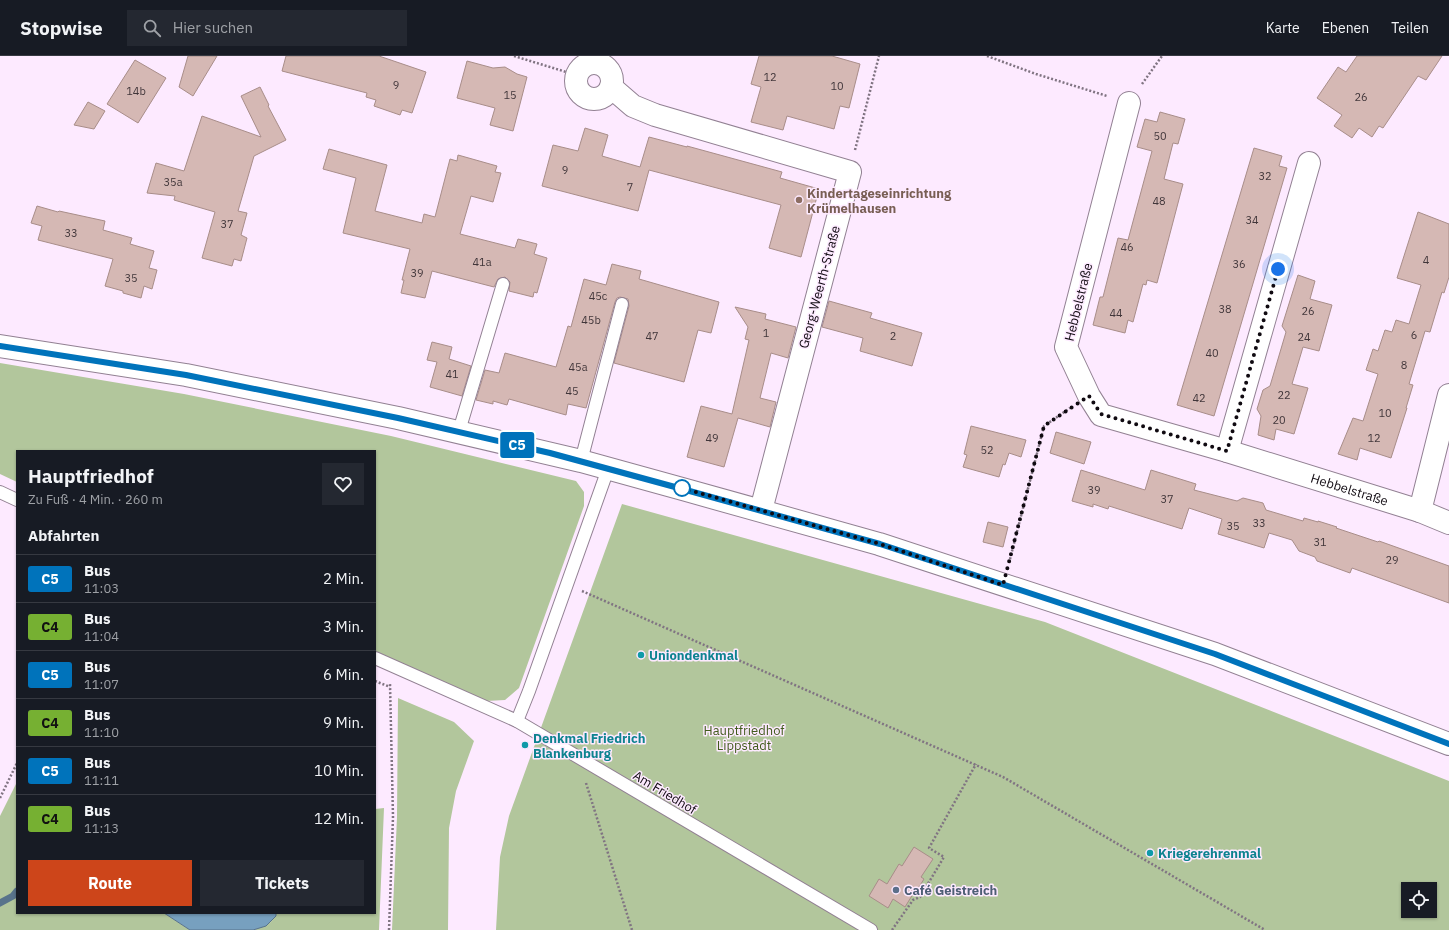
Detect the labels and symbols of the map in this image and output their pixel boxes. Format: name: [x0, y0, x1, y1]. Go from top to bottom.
house number: 12: [763, 70, 777, 84]
house number: 9: [393, 78, 399, 92]
house number: 10: [830, 79, 844, 93]
house number: 14b: [126, 84, 146, 98]
house number: 15: [503, 88, 517, 102]
house number: 26: [1354, 90, 1368, 104]
house number: 50: [1153, 129, 1167, 143]
house number: 9: [562, 163, 568, 177]
house number: 32: [1258, 169, 1272, 183]
house number: 35a: [163, 175, 183, 189]
house number: 7: [627, 180, 633, 194]
place label: Kindertageseinrichtung Krümelhausen: [807, 185, 952, 217]
house number: 48: [1152, 194, 1166, 208]
marker: Kindertageseinrichtung Krümelhausen: [794, 195, 804, 205]
house number: 34: [1245, 213, 1259, 227]
house number: 37: [220, 217, 234, 231]
street label: Georg-Weerth-Straße: [795, 224, 844, 350]
house number: 33: [64, 226, 78, 240]
house number: 46: [1120, 240, 1134, 254]
house number: 4: [1423, 253, 1430, 267]
house number: 41a: [472, 255, 492, 269]
house number: 36: [1232, 257, 1246, 271]
your location: [1268, 259, 1288, 279]
street label: Hebbelstraße: [1061, 261, 1096, 343]
house number: 39: [410, 266, 424, 280]
house number: 35: [124, 271, 138, 285]
house number: 45c: [589, 289, 608, 303]
house number: 38: [1218, 302, 1232, 316]
house number: 26: [1301, 304, 1315, 318]
house number: 44: [1109, 306, 1123, 320]
house number: 45b: [581, 313, 601, 327]
house number: 1: [763, 326, 770, 340]
house number: 6: [1411, 328, 1417, 342]
house number: 47: [645, 329, 659, 343]
house number: 2: [890, 329, 896, 343]
house number: 24: [1297, 330, 1311, 344]
house number: 40: [1205, 346, 1219, 360]
house number: 8: [1401, 358, 1407, 372]
house number: 45a: [568, 360, 588, 374]
house number: 41: [445, 367, 459, 381]
house number: 45: [565, 384, 579, 398]
house number: 22: [1277, 388, 1291, 402]
house number: 42: [1192, 391, 1206, 405]
house number: 10: [1378, 406, 1392, 420]
house number: 20: [1272, 413, 1286, 427]
house number: 49: [705, 431, 719, 445]
house number: 12: [1367, 431, 1381, 445]
line badge: C5: [499, 432, 535, 458]
house number: 52: [980, 443, 994, 457]
street label: Hebbelstraße: [1309, 470, 1390, 510]
unlabelled marker: [673, 479, 691, 497]
house number: 39: [1087, 483, 1101, 497]
house number: 37: [1160, 492, 1174, 506]
house number: 33: [1252, 516, 1266, 530]
house number: 35: [1226, 519, 1240, 533]
house number: 31: [1313, 535, 1327, 549]
house number: 29: [1385, 553, 1399, 567]
place label: Uniondenkmal: [649, 647, 738, 664]
marker: Uniondenkmal: [636, 650, 646, 660]
park label: Hauptfriedhof Lippstadt: [703, 722, 785, 754]
place label: Denkmal Friedrich Blankenburg: [533, 730, 645, 762]
marker: Denkmal Friedrich Blankenburg: [520, 740, 530, 750]
street label: Am Friedhof: [630, 767, 700, 818]
place label: Kriegerehrenmal: [1158, 845, 1261, 862]
marker: Kriegerehrenmal: [1145, 848, 1155, 858]
place label: Café Geistreich: [904, 882, 997, 899]
marker: Café Geistreich: [891, 885, 901, 895]

